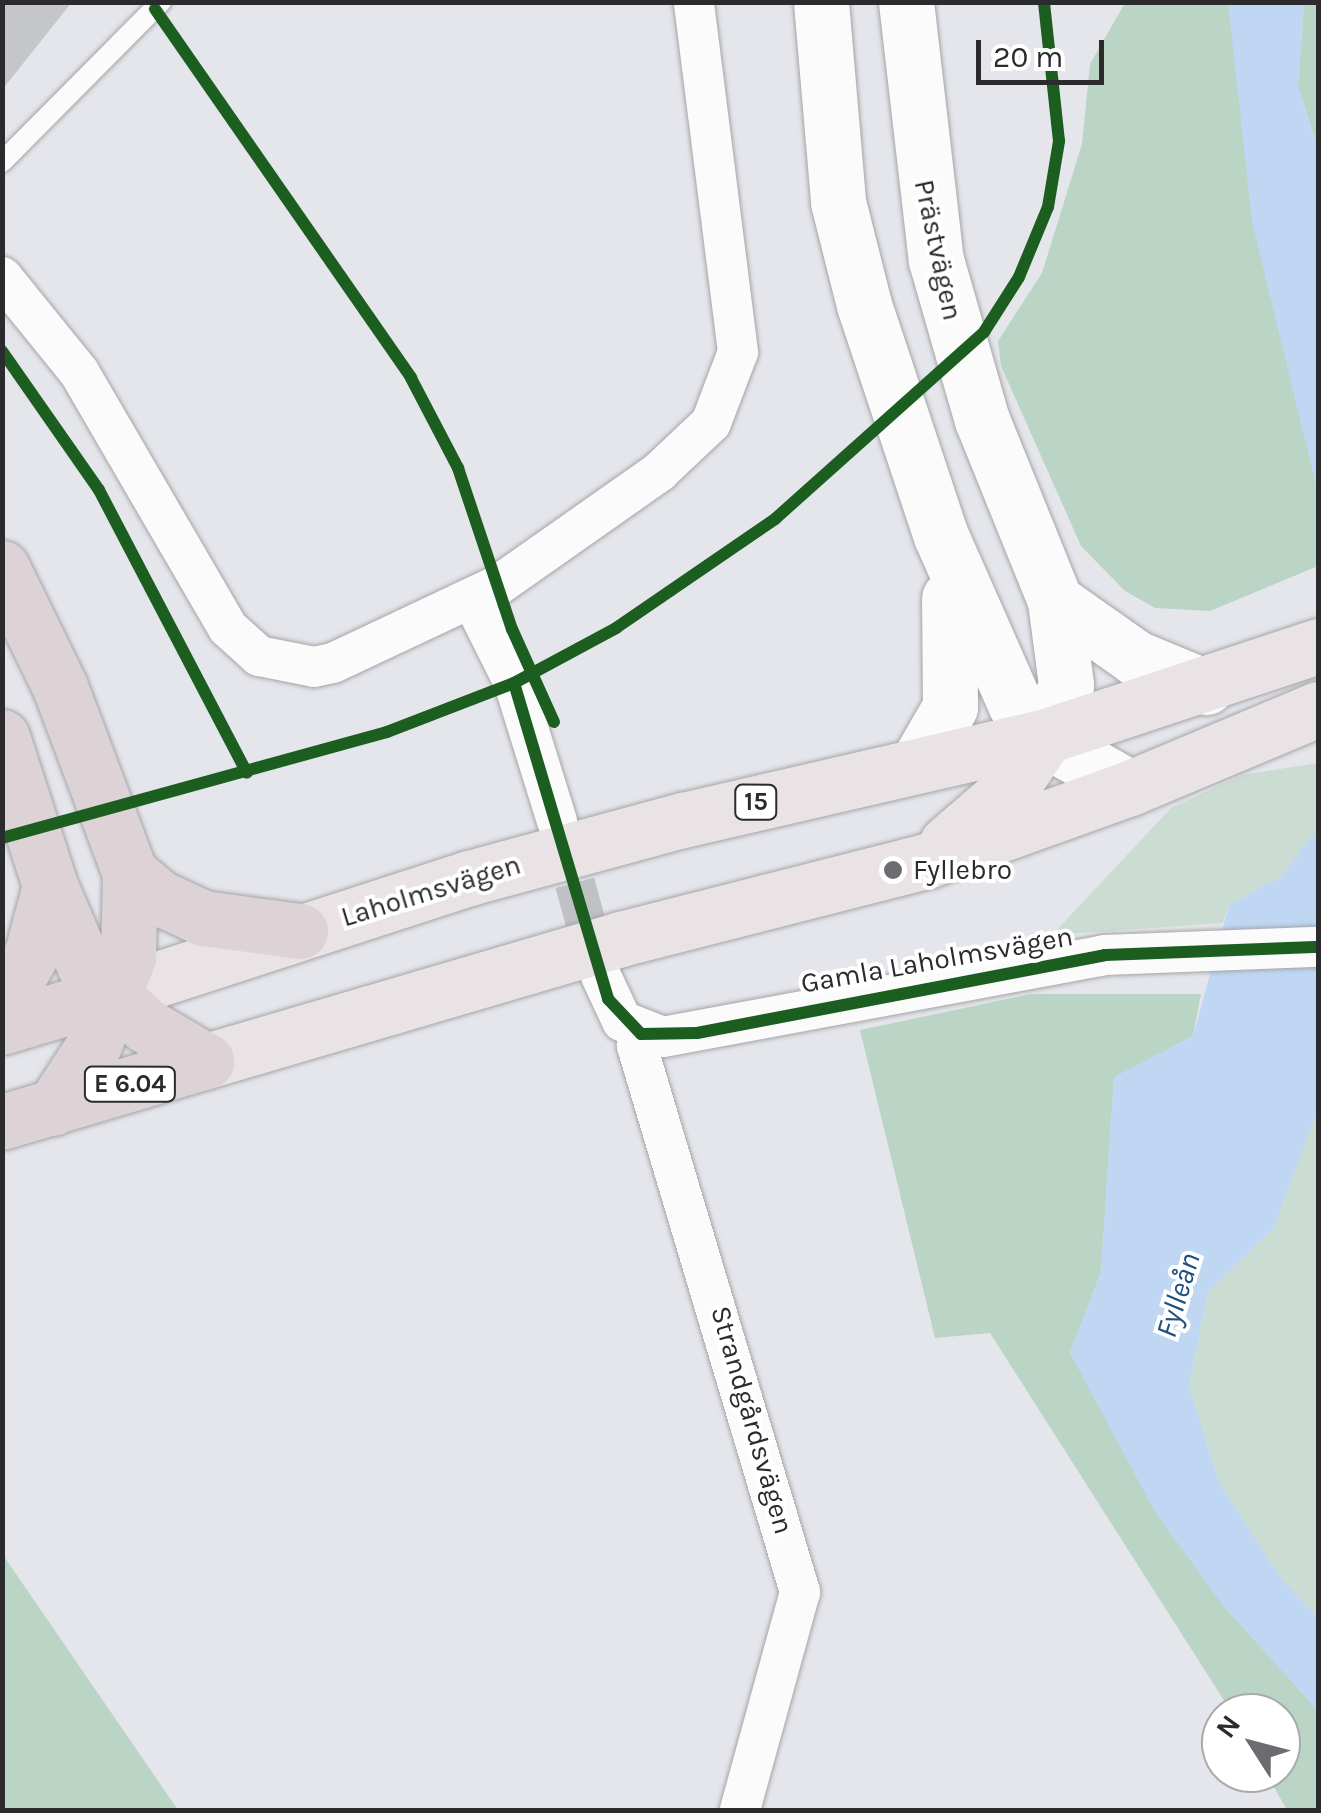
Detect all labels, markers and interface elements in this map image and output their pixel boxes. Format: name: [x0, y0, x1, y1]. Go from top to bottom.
scale bar: [981, 20, 1108, 82]
text: 20 m: [993, 39, 1063, 75]
street label: Prästvägen: [907, 177, 969, 323]
road number: 15: [734, 782, 778, 822]
street label: Laholmsvägen: [337, 848, 525, 934]
place label: Fyllebro: [913, 853, 1012, 887]
marker: Fyllebro: [882, 859, 904, 881]
street label: Gamla Laholmsvägen: [798, 920, 1076, 1000]
road number: E 6.04: [82, 1064, 178, 1104]
water label: Fylleån: [1148, 1248, 1208, 1342]
street label: Strandgårdsvägen: [703, 1302, 801, 1538]
north arrow: [1201, 1693, 1301, 1793]
text: N: [1209, 1708, 1247, 1744]

